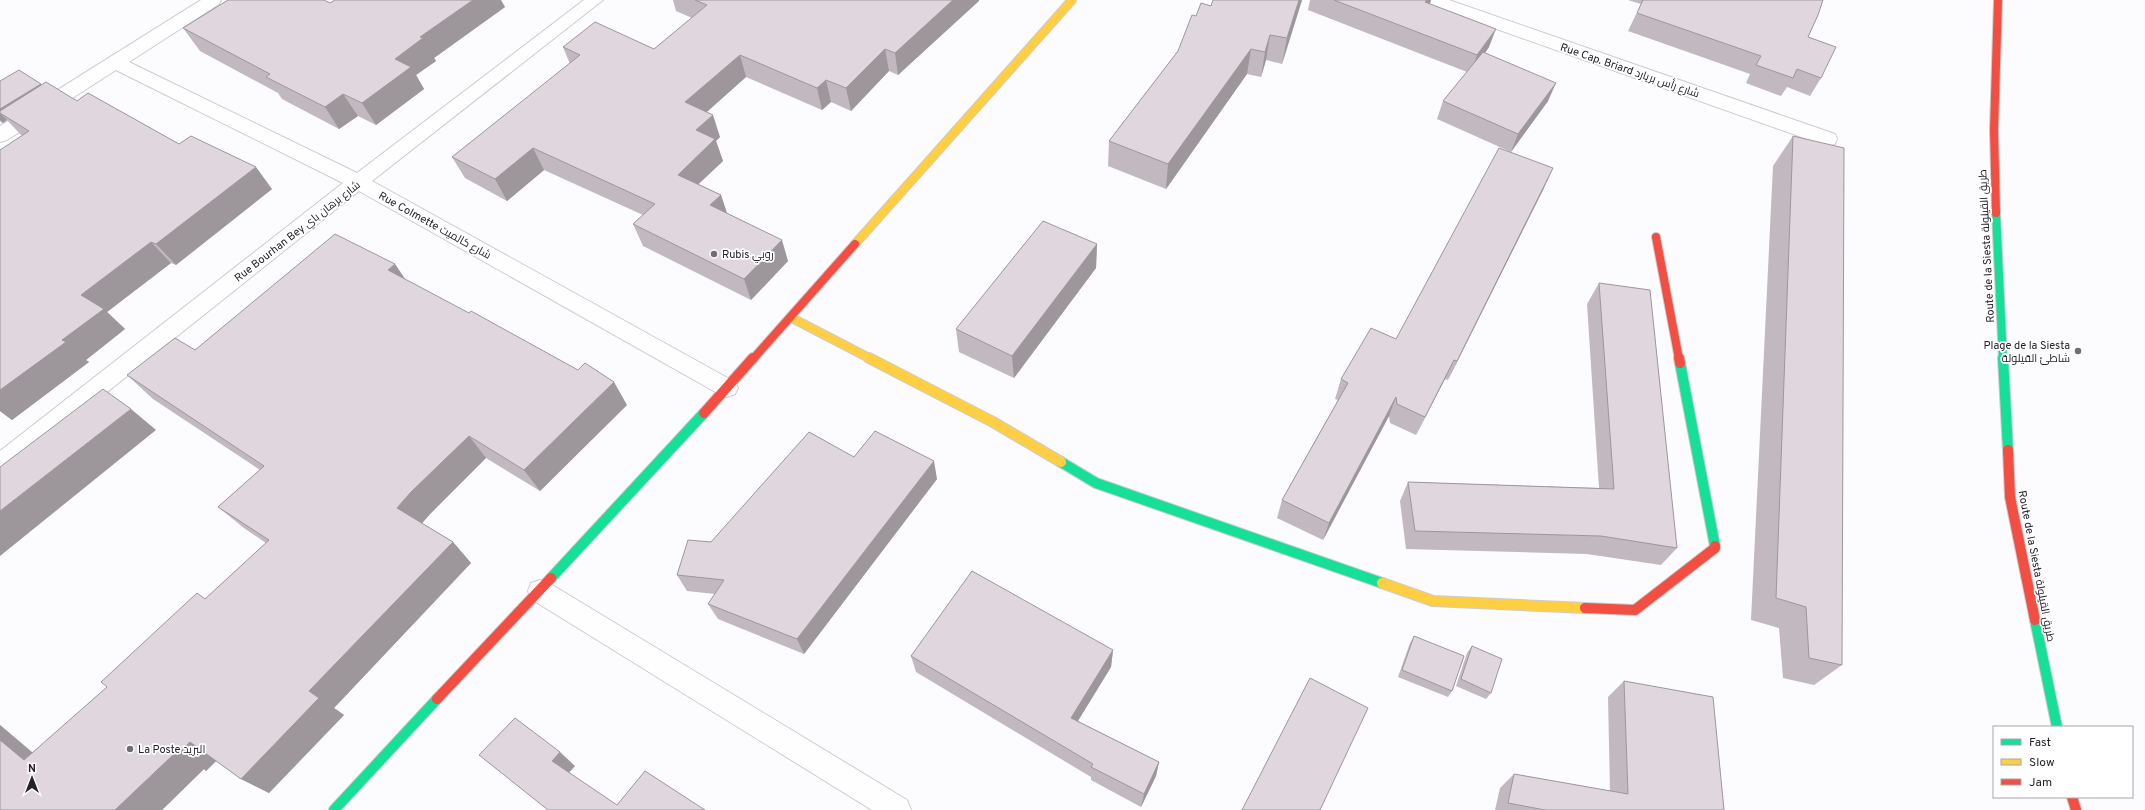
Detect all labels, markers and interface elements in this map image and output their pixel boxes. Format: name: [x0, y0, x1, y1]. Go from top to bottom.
street label: Rue Cap. Briard شارع رأس بريارد: [1558, 40, 1701, 101]
street label: Route de la Siesta طريق القيلولة: [1976, 169, 1998, 323]
street label: Rue Bourhan Bey شارع برهان باي: [232, 178, 364, 286]
street label: Rue Colmette شارع كالميت: [376, 189, 493, 263]
place label: Rubis روبي: [722, 248, 774, 263]
marker: Rubis روبي: [709, 249, 719, 259]
place label: Plage de la Siesta شاطئ القيلولة: [1984, 339, 2070, 366]
marker: Plage de la Siesta شاطئ القيلولة: [2073, 346, 2083, 356]
street label: Route de la Siesta طريق القيلولة: [2014, 489, 2058, 643]
legend: [1993, 726, 2133, 798]
text: Fast: [2029, 735, 2051, 751]
place label: La Poste البريد: [138, 743, 205, 757]
marker: La Poste البريد: [125, 744, 135, 754]
text: Slow: [2029, 755, 2055, 771]
north arrow: [12, 758, 52, 798]
text: N: [28, 762, 36, 776]
text: Jam: [2029, 775, 2052, 791]

